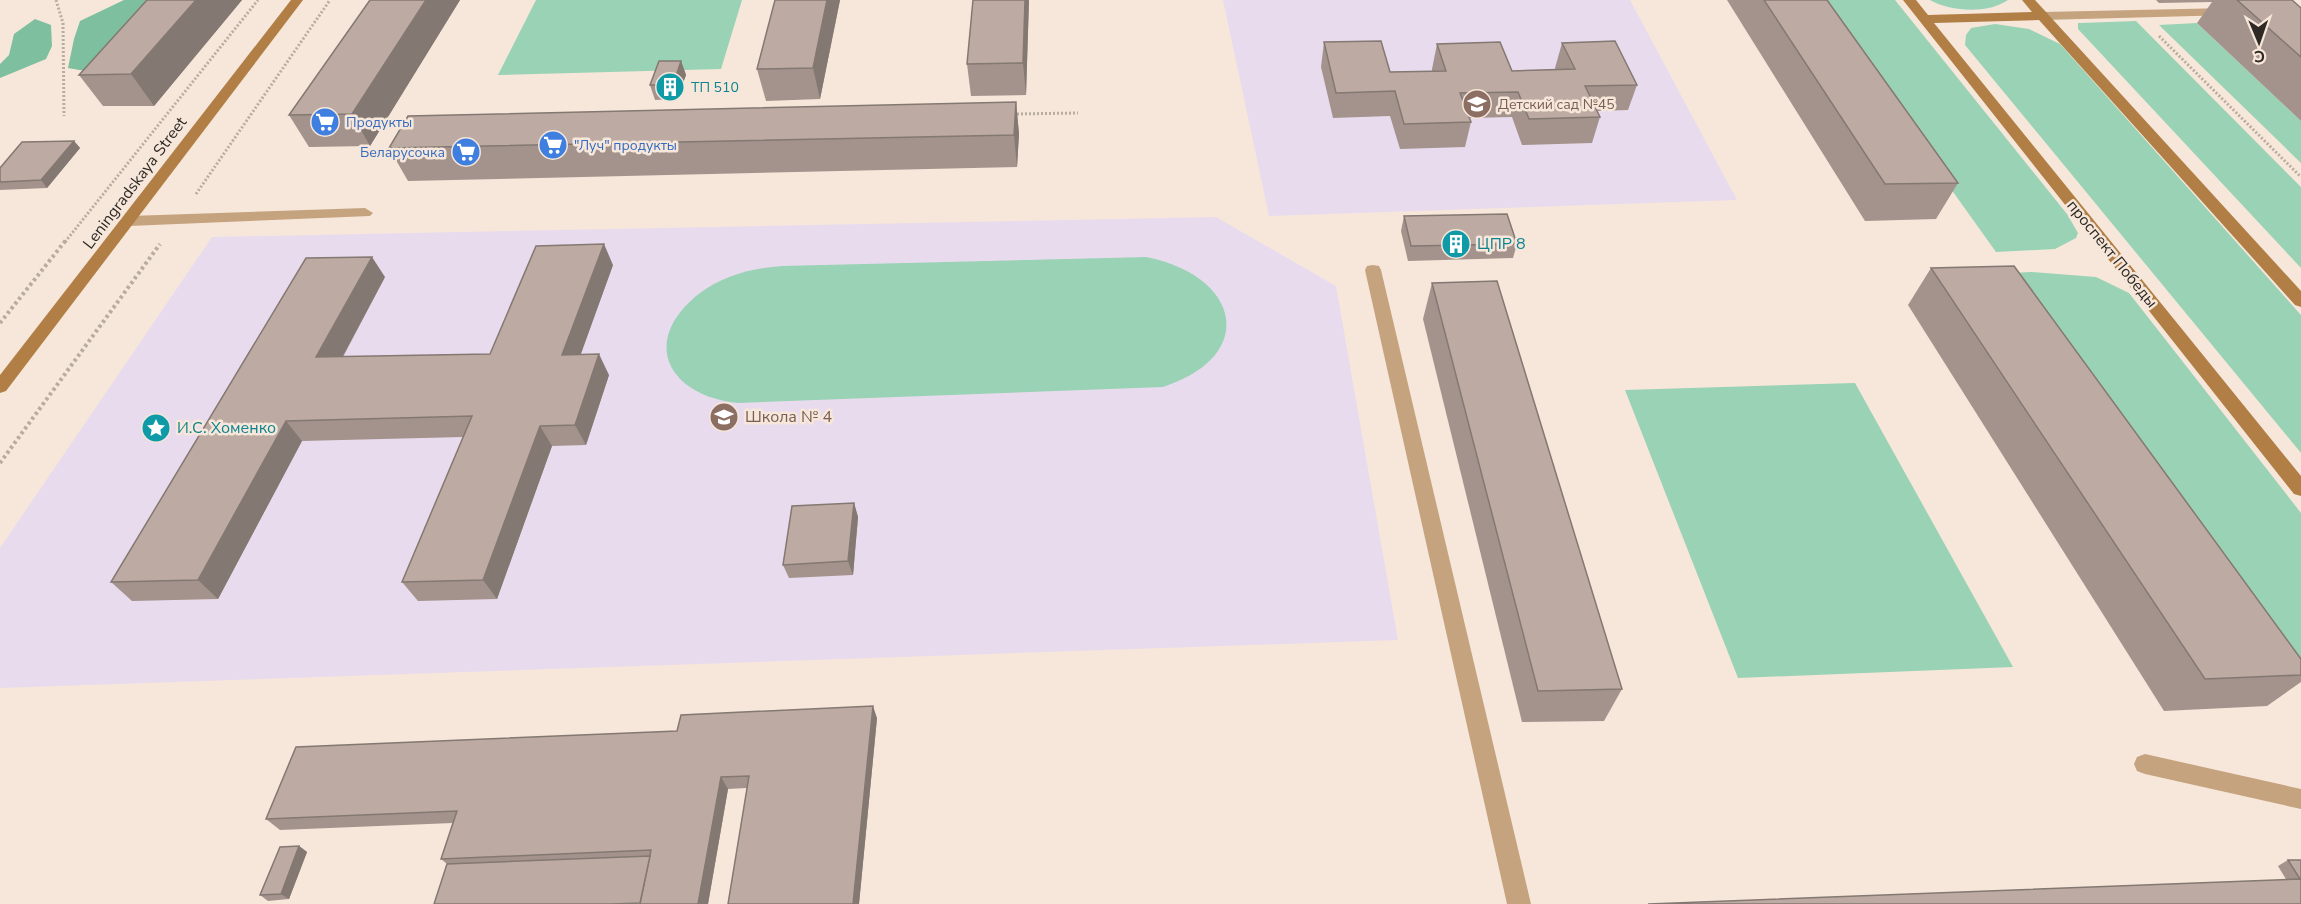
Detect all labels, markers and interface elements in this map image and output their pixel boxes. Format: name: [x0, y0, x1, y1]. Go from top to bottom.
north arrow: [2229, 12, 2289, 72]
text: С: [2254, 45, 2265, 67]
building icon: ТП 510: [654, 71, 686, 103]
place label: ТП 510: [691, 78, 739, 97]
school or university icon: Детский сад №45: [1461, 88, 1493, 120]
place label: Детский сад №45: [1498, 95, 1615, 114]
supermarket icon: Продукты: [309, 106, 341, 138]
street label: Leningradskaya Street: [78, 112, 192, 254]
place label: Продукты: [346, 113, 412, 132]
supermarket icon: "Луч" продукты: [537, 129, 569, 161]
supermarket icon: Беларусочка: [450, 136, 482, 168]
place label: "Луч" продукты: [574, 136, 677, 155]
place label: Беларусочка: [360, 143, 445, 162]
street label: проспект Победы: [2062, 195, 2162, 313]
building icon: ЦПР 8: [1440, 228, 1472, 260]
place label: ЦПР 8: [1477, 233, 1526, 255]
school or university icon: Школа № 4: [708, 401, 740, 433]
place label: Школа № 4: [745, 406, 832, 428]
place icon: И.С. Хоменко: [140, 412, 172, 444]
place label: И.С. Хоменко: [177, 417, 276, 439]

